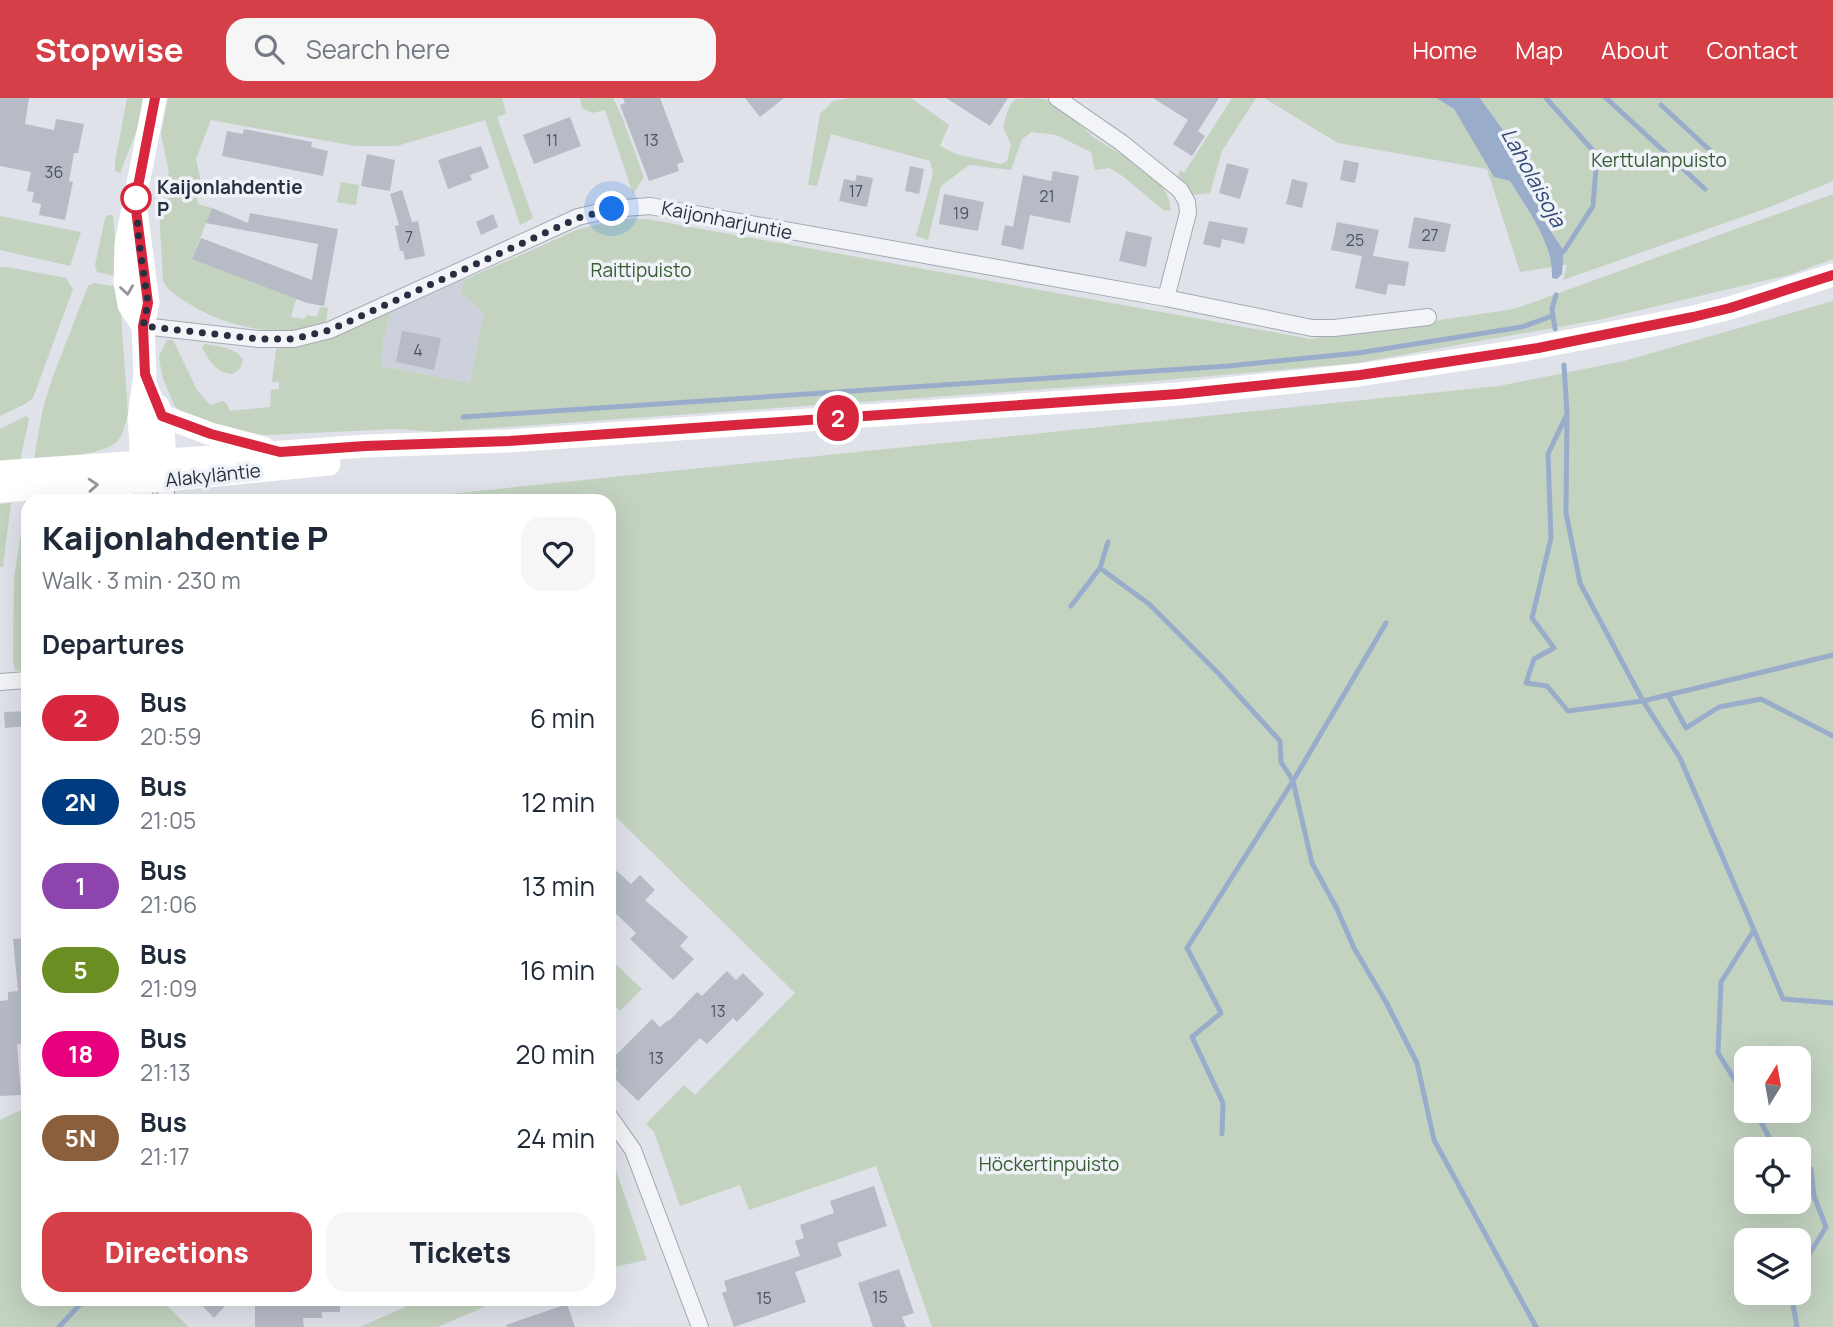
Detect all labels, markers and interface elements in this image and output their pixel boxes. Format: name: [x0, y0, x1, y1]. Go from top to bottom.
search box: [226, 18, 716, 81]
text: Stopwise: [35, 27, 184, 72]
icon: search: [250, 30, 288, 68]
text: Search here: [306, 31, 450, 67]
text: Home: [1412, 33, 1477, 66]
text: Map: [1515, 33, 1563, 66]
text: About: [1601, 33, 1669, 66]
text: Contact: [1707, 33, 1798, 66]
water label: Laholaisoja: [1495, 122, 1573, 233]
house number: 11: [546, 129, 558, 151]
house number: 13: [643, 129, 659, 151]
park label: Kerttulanpuisto: [1591, 147, 1727, 173]
house number: 36: [45, 161, 63, 183]
place label: Kaijonlahdentie P: [157, 174, 303, 222]
house number: 17: [849, 180, 863, 202]
marker: Kaijonlahdentie P: [121, 183, 151, 213]
house number: 21: [1039, 185, 1055, 207]
your location: [594, 191, 629, 226]
street label: Kaijonharjuntie: [659, 195, 795, 245]
house number: 19: [953, 202, 969, 224]
house number: 27: [1421, 224, 1439, 246]
house number: 7: [405, 226, 413, 248]
house number: 25: [1346, 229, 1364, 251]
park label: Raittipuisto: [591, 257, 691, 283]
one-way arrow: [119, 284, 134, 296]
house number: 4: [413, 339, 423, 361]
line badge: 2: [815, 395, 861, 441]
text: 2: [831, 401, 845, 434]
street label: Alakyläntie: [164, 457, 262, 493]
one-way arrow: [87, 478, 98, 493]
text: Kaijonlahdentie P: [42, 515, 328, 560]
button: heart: [521, 517, 595, 591]
text: Walk · 3 min · 230 m: [42, 564, 241, 596]
text: Departures: [42, 626, 184, 662]
text: Bus: [140, 684, 187, 720]
text: 6 min: [530, 700, 595, 736]
text: 2: [73, 701, 88, 734]
text: 20:59: [140, 720, 202, 752]
text: Bus: [140, 768, 187, 804]
text: 12 min: [521, 784, 595, 820]
text: 2N: [65, 785, 96, 818]
text: 21:05: [140, 804, 196, 836]
text: Bus: [140, 852, 187, 888]
text: 13 min: [522, 868, 595, 904]
text: 1: [75, 869, 86, 902]
text: 21:06: [140, 888, 197, 920]
text: Bus: [140, 936, 187, 972]
text: 16 min: [520, 952, 595, 988]
text: 5: [73, 953, 88, 986]
text: 21:09: [140, 972, 197, 1004]
house number: 13: [710, 1000, 726, 1022]
text: Bus: [140, 1020, 187, 1056]
text: 20 min: [516, 1036, 595, 1072]
text: 18: [68, 1037, 93, 1070]
north arrow: [1734, 1046, 1811, 1124]
map controls: [1734, 1046, 1811, 1305]
house number: 13: [648, 1047, 664, 1069]
text: 21:13: [140, 1056, 191, 1088]
text: Bus: [140, 1104, 187, 1140]
text: 24 min: [517, 1120, 595, 1156]
text: 5N: [65, 1121, 96, 1154]
button: locate: [1734, 1137, 1811, 1214]
text: 21:17: [140, 1140, 189, 1172]
park label: Höckertinpuisto: [979, 1151, 1119, 1177]
button: Directions: [42, 1212, 312, 1292]
button: Tickets: [326, 1212, 595, 1292]
button: layers: [1734, 1228, 1811, 1305]
house number: 15: [872, 1286, 888, 1308]
house number: 15: [756, 1287, 772, 1309]

